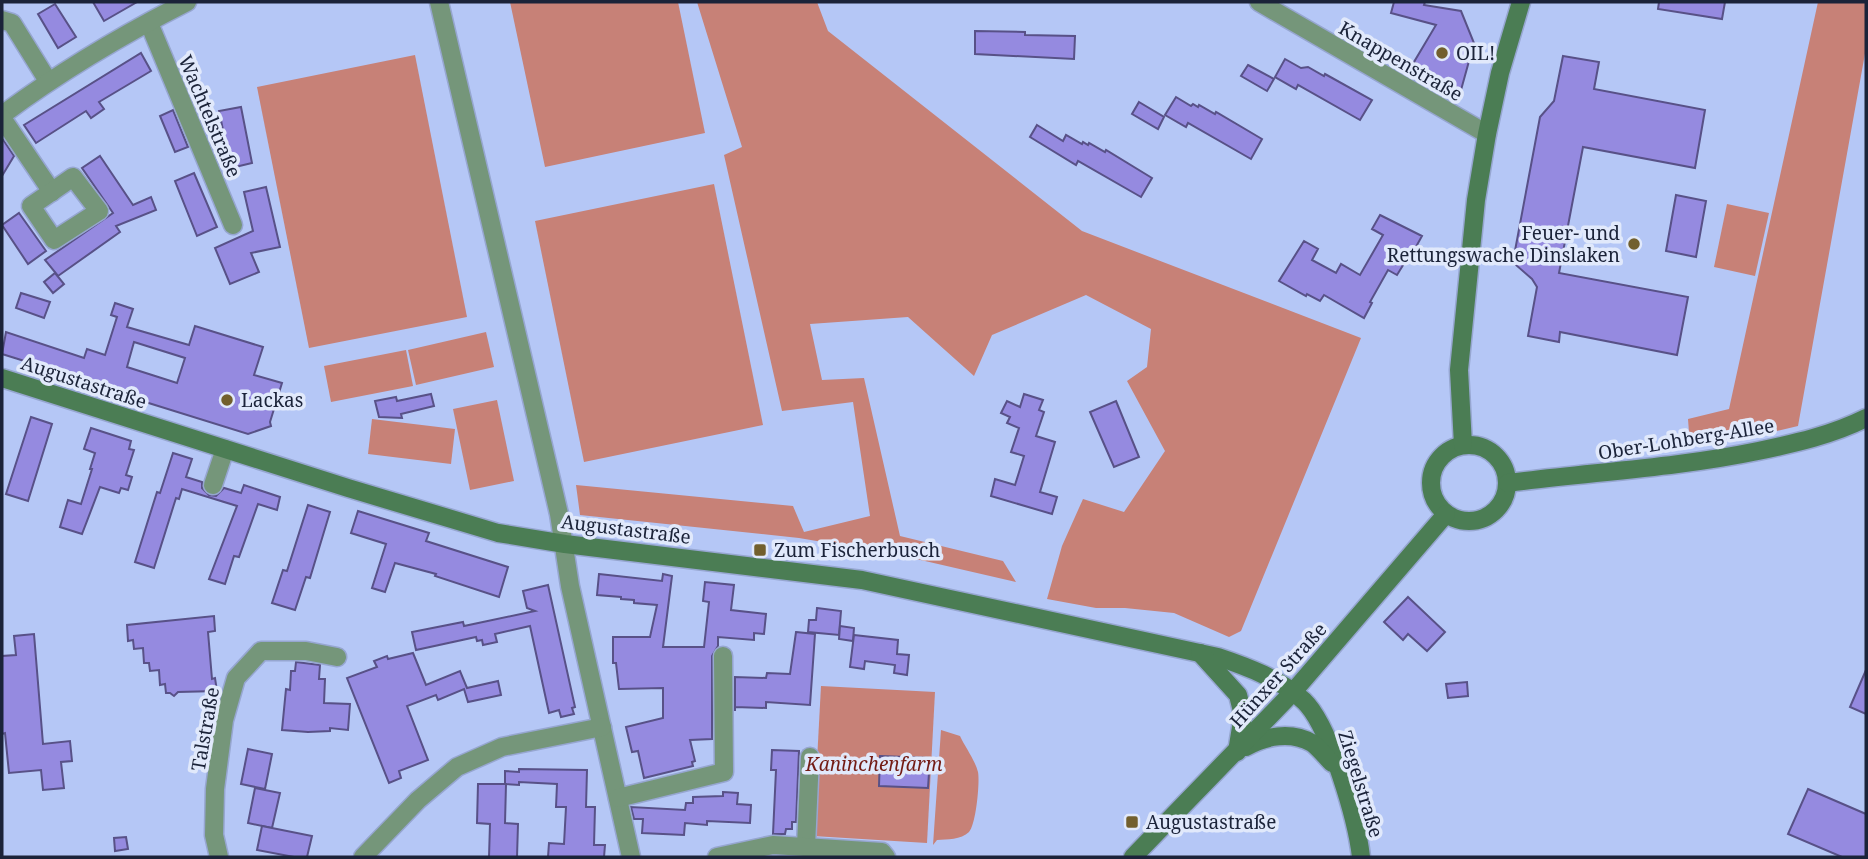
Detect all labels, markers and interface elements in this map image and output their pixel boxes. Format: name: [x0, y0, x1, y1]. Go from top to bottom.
street label: Knappenstraße: [1334, 15, 1468, 107]
place label: OIL!: [1456, 40, 1495, 66]
marker: OIL!: [1434, 45, 1450, 61]
street label: Wachtelstraße: [173, 51, 247, 181]
place label: Feuer- und Rettungswache Dinslaken: [1387, 220, 1620, 268]
marker: Feuer- und Rettungswache Dinslaken: [1626, 236, 1642, 252]
street label: Augustastraße: [18, 350, 150, 414]
place label: Lackas: [241, 387, 303, 413]
marker: Lackas: [219, 392, 235, 408]
street label: Ober-Lohberg-Allee: [1596, 412, 1776, 466]
street label: Augustastraße: [560, 508, 692, 550]
place label: Zum Fischerbusch: [774, 537, 940, 563]
marker: Zum Fischerbusch: [752, 542, 768, 558]
street label: Hünxer Straße: [1224, 617, 1332, 733]
street label: Talstraße: [185, 685, 225, 773]
street label: Ziegelstraße: [1332, 727, 1390, 841]
park label: Kaninchenfarm: [804, 751, 943, 777]
place label: Augustastraße: [1146, 809, 1276, 835]
marker: Augustastraße: [1124, 814, 1140, 830]

